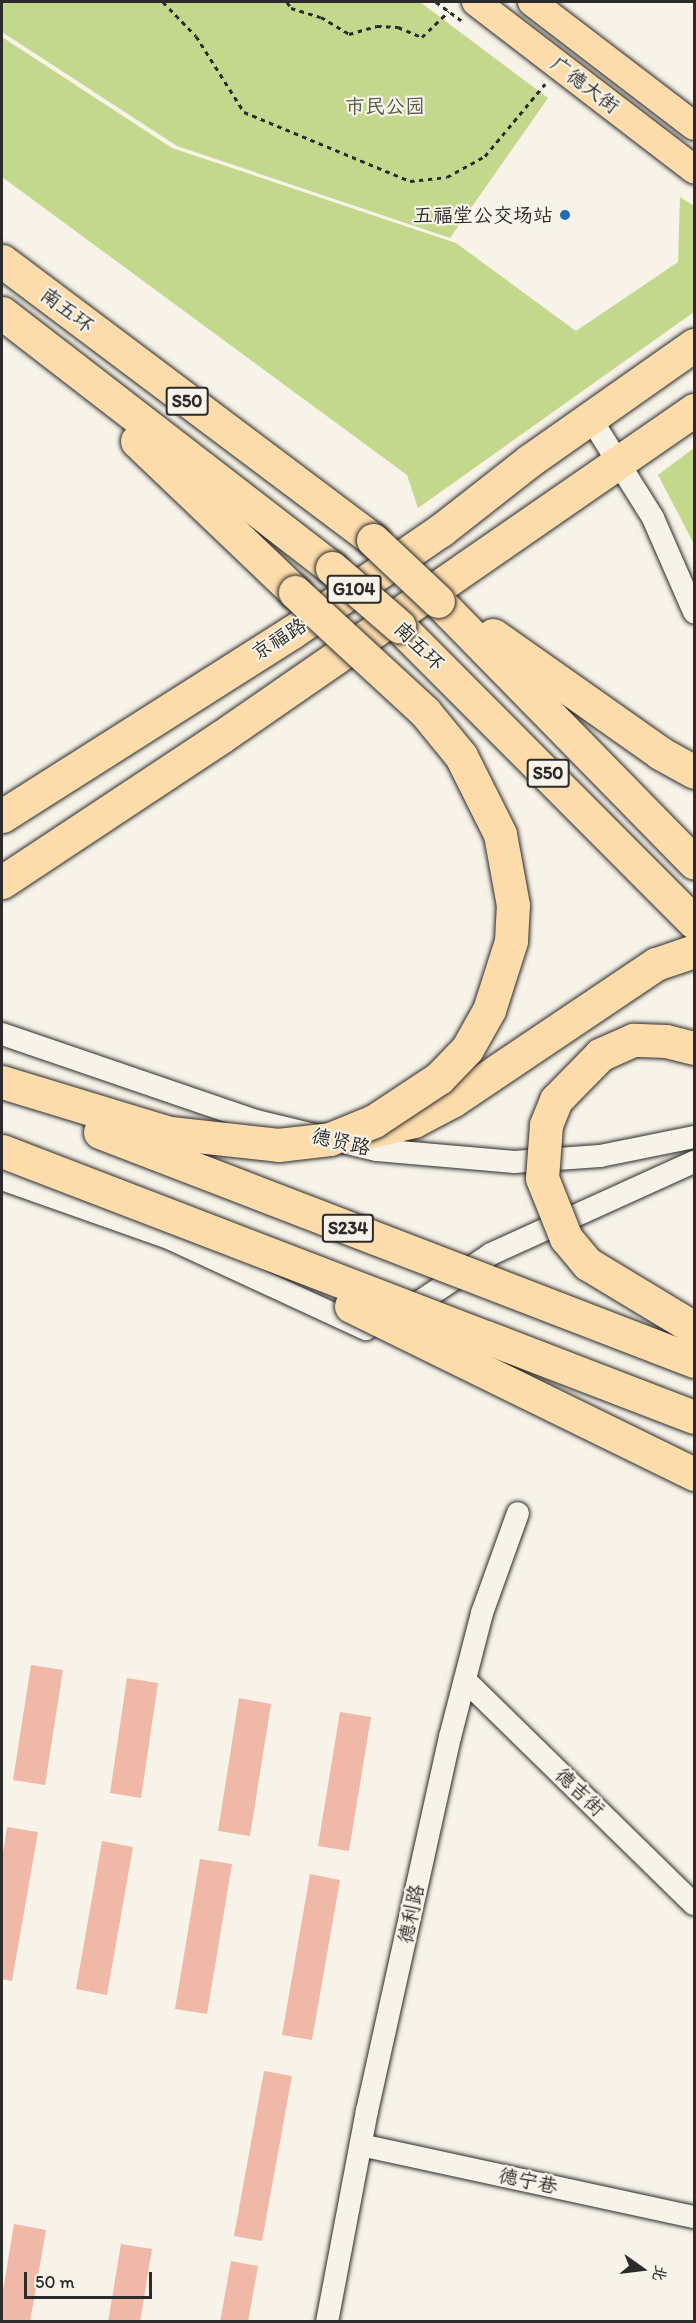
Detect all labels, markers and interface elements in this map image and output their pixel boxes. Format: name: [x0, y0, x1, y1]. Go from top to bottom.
street label: 广德大街: [546, 51, 624, 119]
park label: 市民公园: [345, 94, 425, 118]
place label: 五福堂公交场站: [413, 203, 553, 227]
marker: 五福堂公交场站: [558, 208, 572, 222]
street label: 南五环: [36, 282, 98, 338]
road number: S50: [164, 386, 210, 416]
road number: G104: [326, 574, 382, 604]
street label: 京福路: [247, 613, 311, 665]
street label: 南五环: [389, 617, 449, 675]
road number: S50: [526, 758, 570, 788]
street label: 德贤路: [309, 1124, 373, 1160]
road number: S234: [321, 1213, 375, 1243]
street label: 德吉街: [550, 1763, 610, 1821]
street label: 德利路: [393, 1882, 429, 1946]
street label: 德宁巷: [496, 2163, 560, 2199]
north arrow: [612, 2239, 672, 2299]
scale bar: [27, 2260, 154, 2298]
text: 北: [649, 2263, 671, 2284]
text: 50 m: [35, 2271, 75, 2293]

